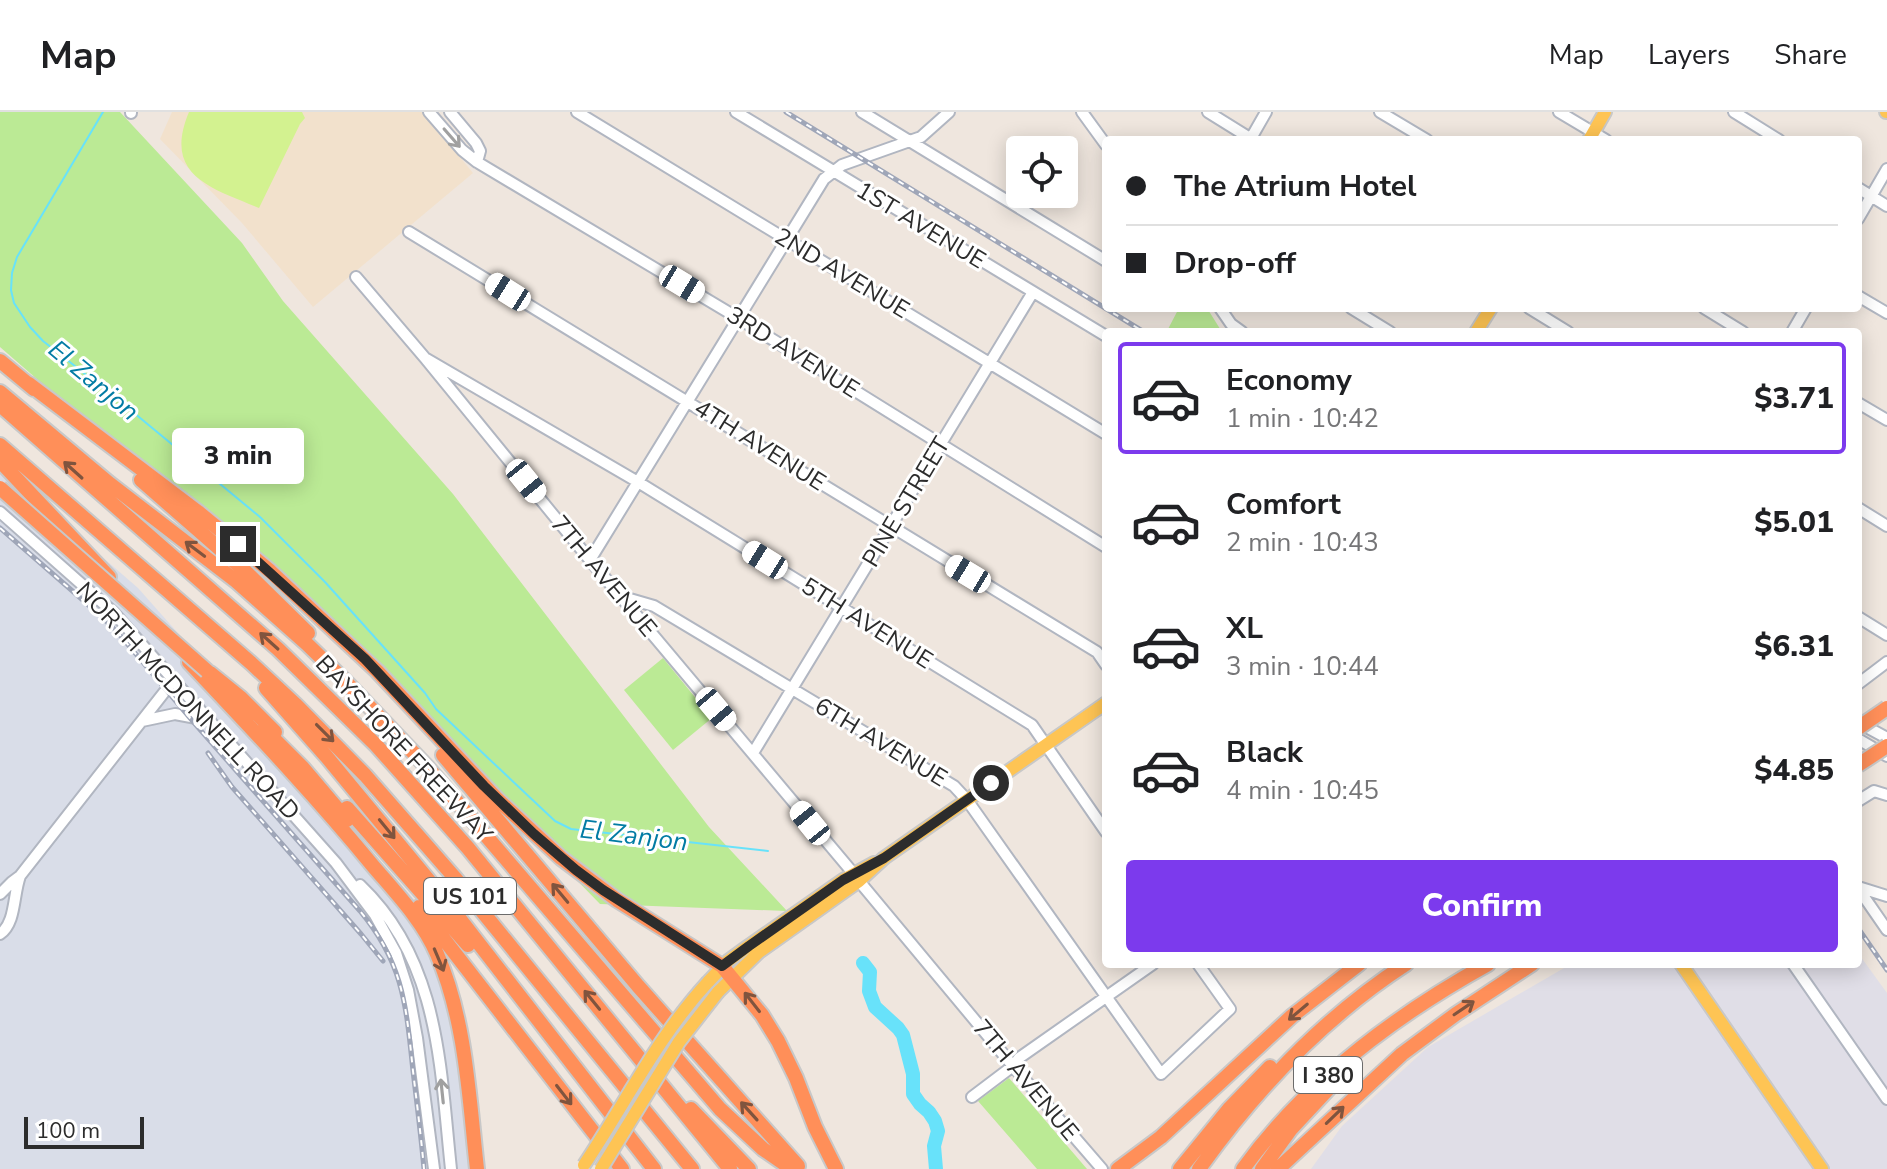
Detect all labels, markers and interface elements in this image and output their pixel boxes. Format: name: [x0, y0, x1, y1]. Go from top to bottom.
text: Map: [40, 30, 117, 81]
text: Map: [1549, 36, 1604, 74]
text: Layers: [1648, 36, 1730, 74]
text: Share: [1774, 36, 1847, 74]
one-way arrow: [443, 128, 461, 148]
map controls: [1006, 136, 1078, 208]
button: locate: [1006, 136, 1078, 208]
text: The Atrium Hotel: [1174, 166, 1417, 207]
street label: 1ST AVENUE: [850, 174, 992, 276]
street label: 2ND AVENUE: [769, 220, 915, 326]
text: Drop-off: [1174, 243, 1296, 284]
car: [655, 261, 709, 307]
car: [481, 269, 535, 315]
street label: 3RD AVENUE: [721, 299, 865, 405]
water label: El Zanjon: [41, 332, 146, 429]
text: Economy: [1226, 360, 1352, 401]
icon: car: [1130, 362, 1202, 434]
text: $3.71: [1754, 378, 1834, 419]
street label: 4TH AVENUE: [688, 392, 832, 498]
text: 1 min · 10:42: [1226, 401, 1379, 436]
callout: 3 min: [172, 428, 304, 484]
street label: PINE STREET: [855, 431, 958, 573]
text: 3 min: [204, 438, 272, 473]
car: [502, 455, 550, 507]
one-way arrow: [63, 461, 83, 479]
text: Comfort: [1226, 484, 1341, 525]
icon: car: [1130, 486, 1202, 558]
text: $5.01: [1754, 502, 1834, 543]
street label: 7TH AVENUE: [544, 509, 664, 643]
text: 2 min · 10:43: [1226, 525, 1379, 560]
route end: [220, 526, 256, 562]
car: [738, 537, 792, 583]
one-way arrow: [185, 540, 206, 557]
car: [941, 551, 995, 597]
street label: 5TH AVENUE: [795, 570, 939, 676]
street label: NORTH MCDONNELL ROAD: [69, 575, 307, 827]
text: XL: [1226, 608, 1263, 649]
icon: car: [1130, 610, 1202, 682]
text: $6.31: [1754, 626, 1834, 667]
one-way arrow: [259, 632, 279, 650]
street label: BAYSHORE FREEWAY: [309, 648, 500, 850]
text: 3 min · 10:44: [1226, 649, 1379, 684]
car: [691, 683, 741, 735]
street label: 6TH AVENUE: [809, 690, 953, 794]
one-way arrow: [315, 723, 334, 742]
text: Black: [1226, 732, 1303, 773]
icon: car: [1130, 734, 1202, 806]
text: $4.85: [1754, 750, 1834, 791]
route start: [973, 765, 1009, 801]
text: 4 min · 10:45: [1226, 773, 1379, 808]
car: [786, 797, 834, 849]
water label: El Zanjon: [578, 812, 690, 859]
one-way arrow: [378, 818, 395, 839]
button: Confirm: [1126, 860, 1838, 952]
road number: US 101: [424, 878, 516, 914]
one-way arrow: [551, 883, 569, 904]
one-way arrow: [433, 947, 447, 972]
one-way arrow: [583, 990, 601, 1011]
one-way arrow: [743, 992, 760, 1013]
one-way arrow: [1453, 1000, 1475, 1016]
one-way arrow: [1288, 1003, 1308, 1021]
street label: 7TH AVENUE: [966, 1013, 1086, 1147]
road number: I 380: [1294, 1057, 1362, 1093]
one-way arrow: [435, 1079, 450, 1105]
one-way arrow: [556, 1084, 573, 1105]
one-way arrow: [740, 1102, 758, 1122]
one-way arrow: [1325, 1106, 1345, 1125]
scale bar: [24, 1113, 144, 1149]
text: 100 m: [36, 1116, 100, 1146]

